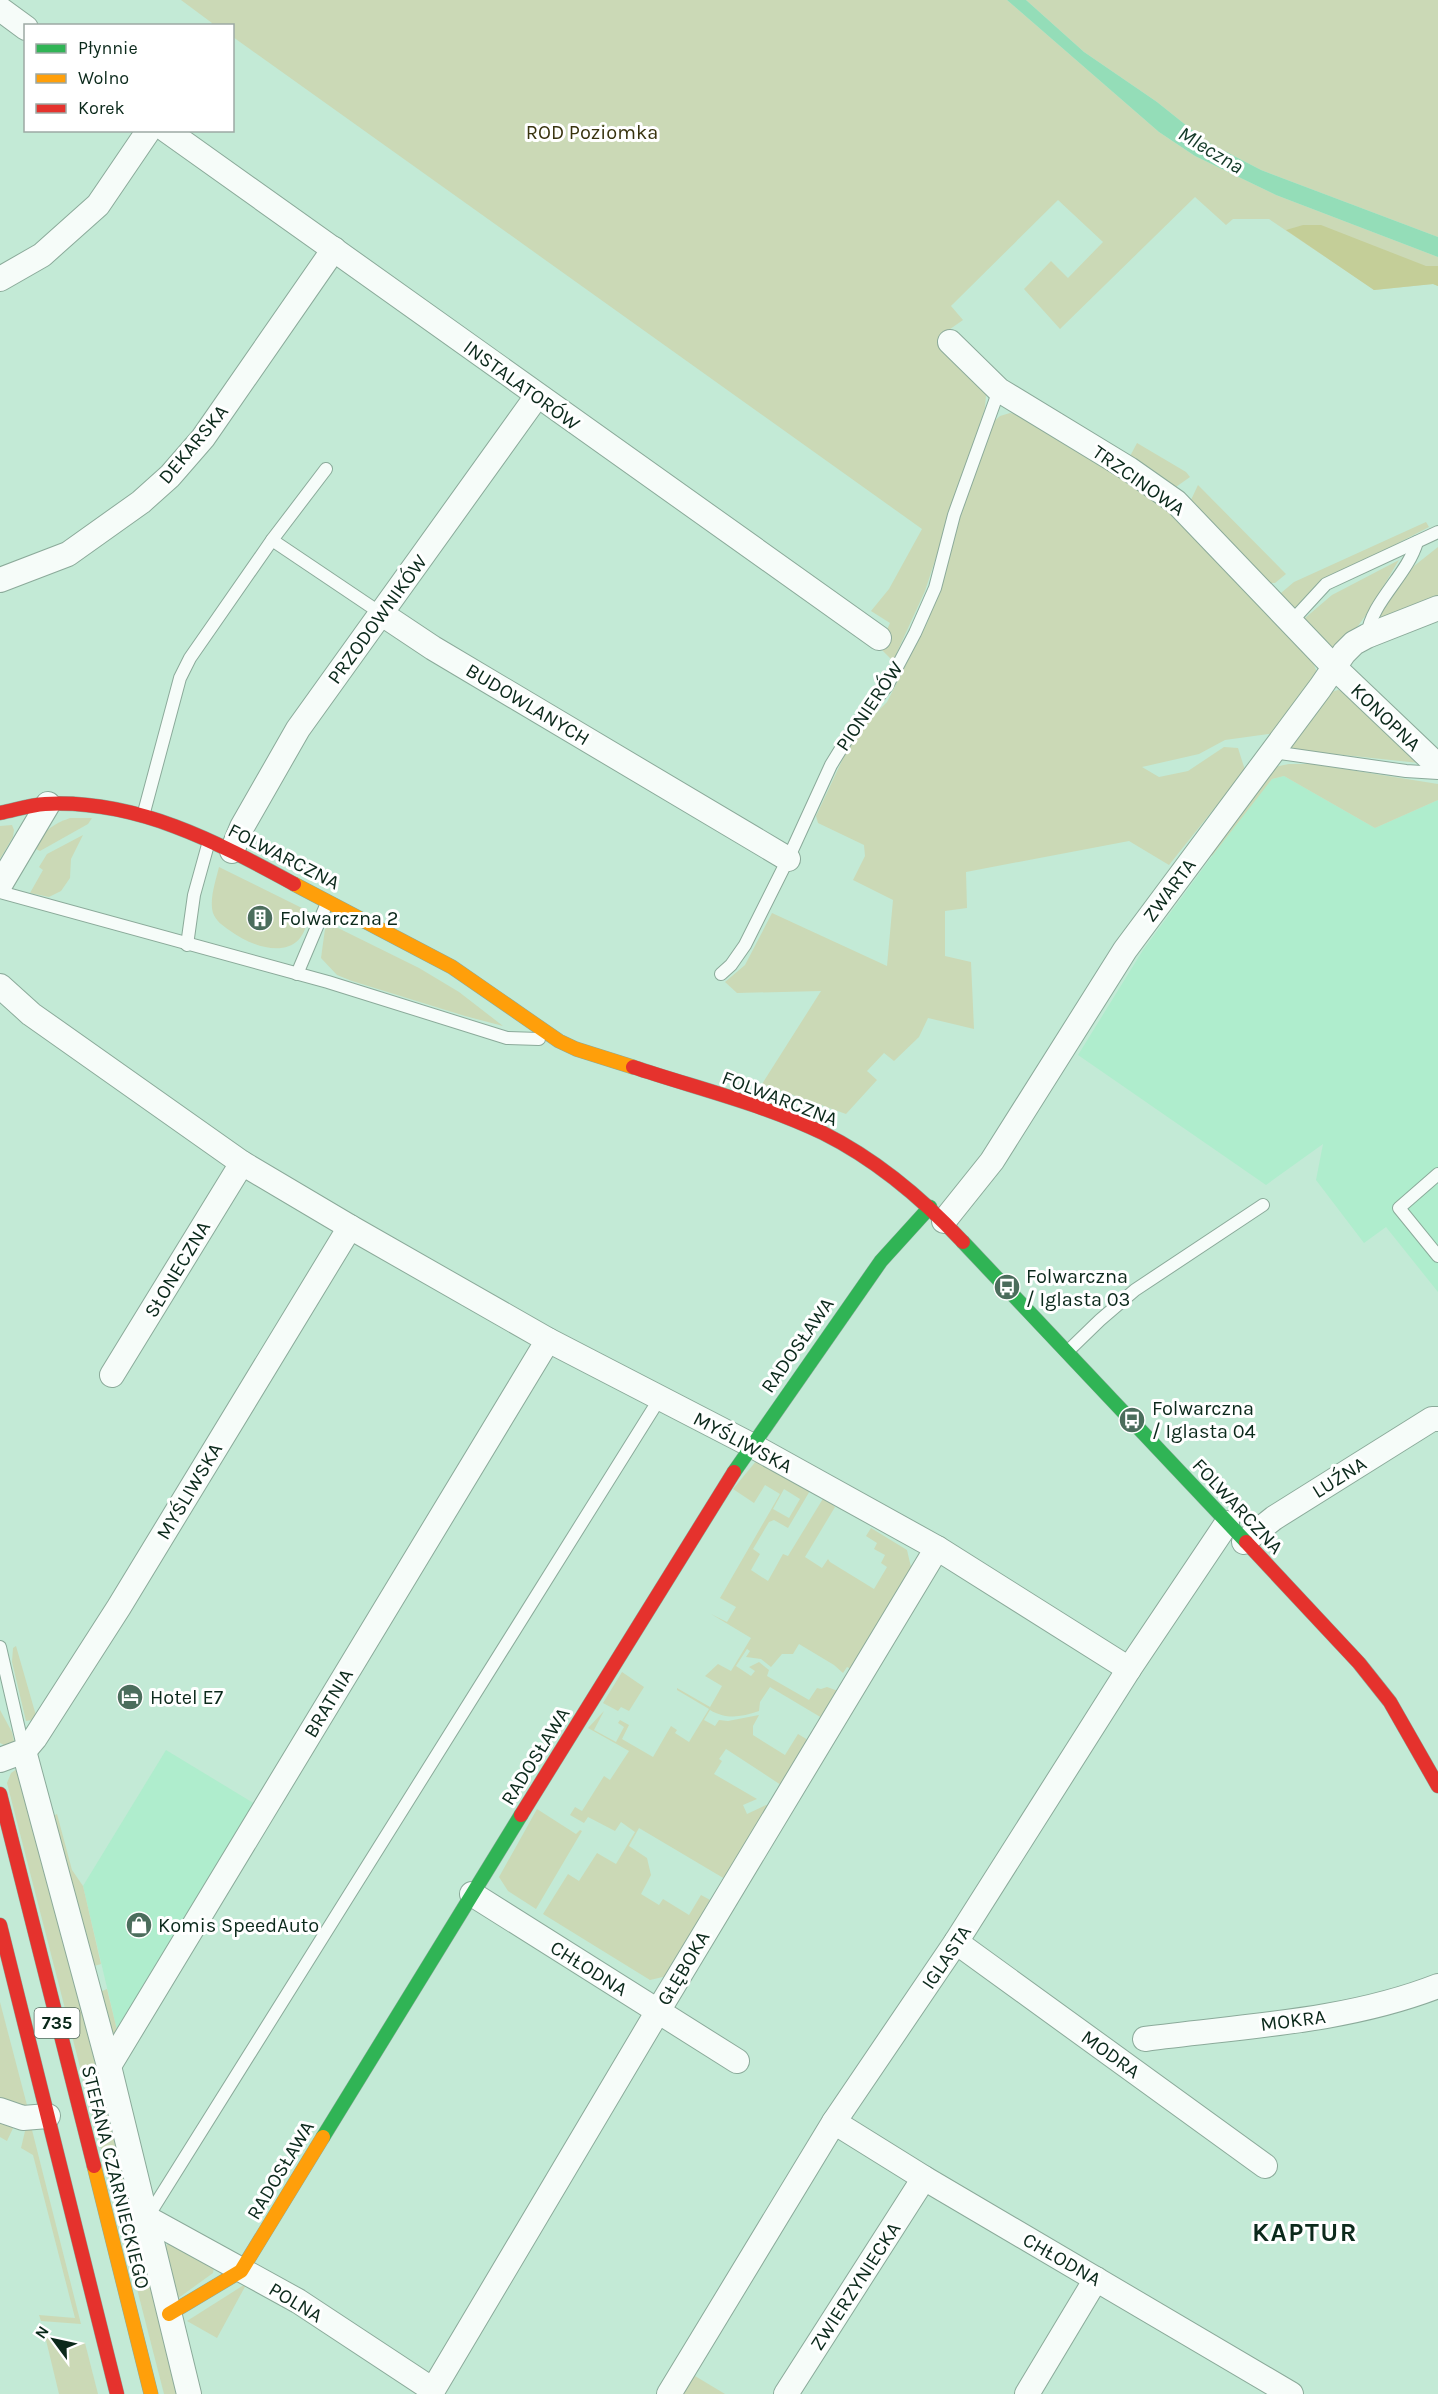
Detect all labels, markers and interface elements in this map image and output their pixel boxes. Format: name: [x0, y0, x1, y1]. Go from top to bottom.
legend: [24, 24, 234, 132]
text: Płynnie: [78, 37, 138, 59]
text: Wolno: [78, 67, 129, 89]
text: Korek: [78, 97, 125, 119]
park label: ROD Poziomka: [526, 121, 658, 144]
water label: Mleczna: [1174, 121, 1248, 179]
street label: INSTALATORÓW: [459, 335, 585, 435]
street label: DEKARSKA: [154, 400, 233, 489]
street label: TRZCINOWA: [1088, 440, 1189, 521]
street label: PRZODOWNIKÓW: [322, 549, 432, 688]
street label: PIONIERÓW: [830, 656, 908, 755]
street label: BUDOWLANYCH: [462, 658, 594, 750]
street label: KONOPNA: [1346, 679, 1425, 756]
street label: FOLWARCZNA: [224, 818, 343, 894]
street label: ZWARTA: [1138, 854, 1201, 927]
building icon: Folwarczna 2: [245, 903, 275, 933]
place label: Folwarczna 2: [280, 907, 398, 930]
street label: FOLWARCZNA: [719, 1066, 841, 1131]
street label: SŁONECZNA: [140, 1217, 215, 1322]
place label: Folwarczna / Iglasta 03: [1026, 1265, 1130, 1311]
bus stop icon: Folwarczna / Iglasta 03: [992, 1272, 1022, 1302]
street label: RADOSŁAWA: [756, 1293, 839, 1397]
place label: Folwarczna / Iglasta 04: [1152, 1397, 1256, 1443]
bus stop icon: Folwarczna / Iglasta 04: [1117, 1405, 1147, 1435]
street label: MYŚLIWSKA: [689, 1406, 797, 1478]
street label: MYŚLIWSKA: [151, 1438, 227, 1544]
street label: LUŹNA: [1307, 1451, 1371, 1503]
street label: FOLWARCZNA: [1188, 1454, 1288, 1559]
street label: BRATNIA: [299, 1665, 358, 1742]
hotel icon: Hotel E7: [115, 1682, 145, 1712]
place label: Hotel E7: [150, 1686, 224, 1709]
street label: RADOSŁAWA: [496, 1703, 575, 1809]
shop icon: Komis SpeedAuto: [124, 1910, 154, 1940]
place label: Komis SpeedAuto: [158, 1914, 319, 1937]
street label: IGLASTA: [917, 1921, 976, 1994]
street label: GŁĘBOKA: [652, 1927, 715, 2010]
street label: CHŁODNA: [546, 1936, 631, 2001]
street label: MOKRA: [1259, 2005, 1327, 2036]
road number: 735: [34, 2008, 80, 2038]
street label: MODRA: [1077, 2025, 1144, 2083]
street label: STEFANA CZARNIECKIEGO: [77, 2063, 154, 2291]
street label: RADOSŁAWA: [242, 2117, 319, 2224]
district label: KAPTUR: [1252, 2217, 1358, 2248]
street label: ZWIERZYNIECKA: [805, 2218, 905, 2355]
street label: CHŁODNA: [1019, 2228, 1105, 2291]
street label: POLNA: [265, 2278, 327, 2327]
north arrow: [24, 2310, 84, 2370]
text: N: [31, 2322, 53, 2342]

